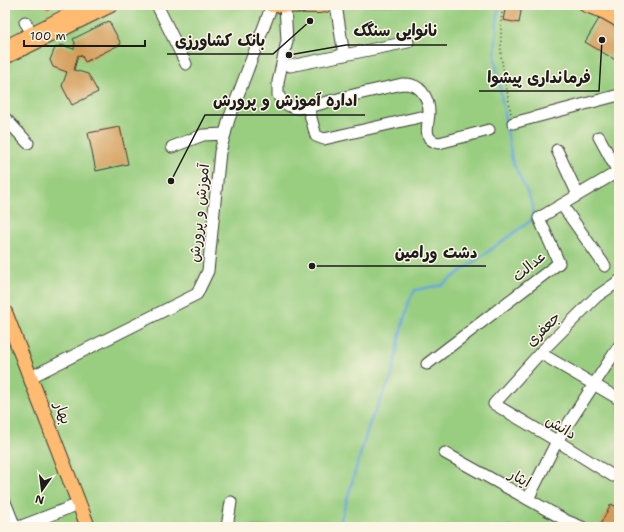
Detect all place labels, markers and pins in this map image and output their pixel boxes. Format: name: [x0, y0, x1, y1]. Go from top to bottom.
callout: نانوایی سنگک: [346, 17, 447, 45]
callout: بانک کشاورزی: [167, 26, 273, 54]
callout: فرمانداری پیشوا: [479, 63, 599, 91]
callout: اداره آموزش و پرورش: [205, 87, 365, 115]
callout: دشت ورامین: [387, 238, 486, 266]

